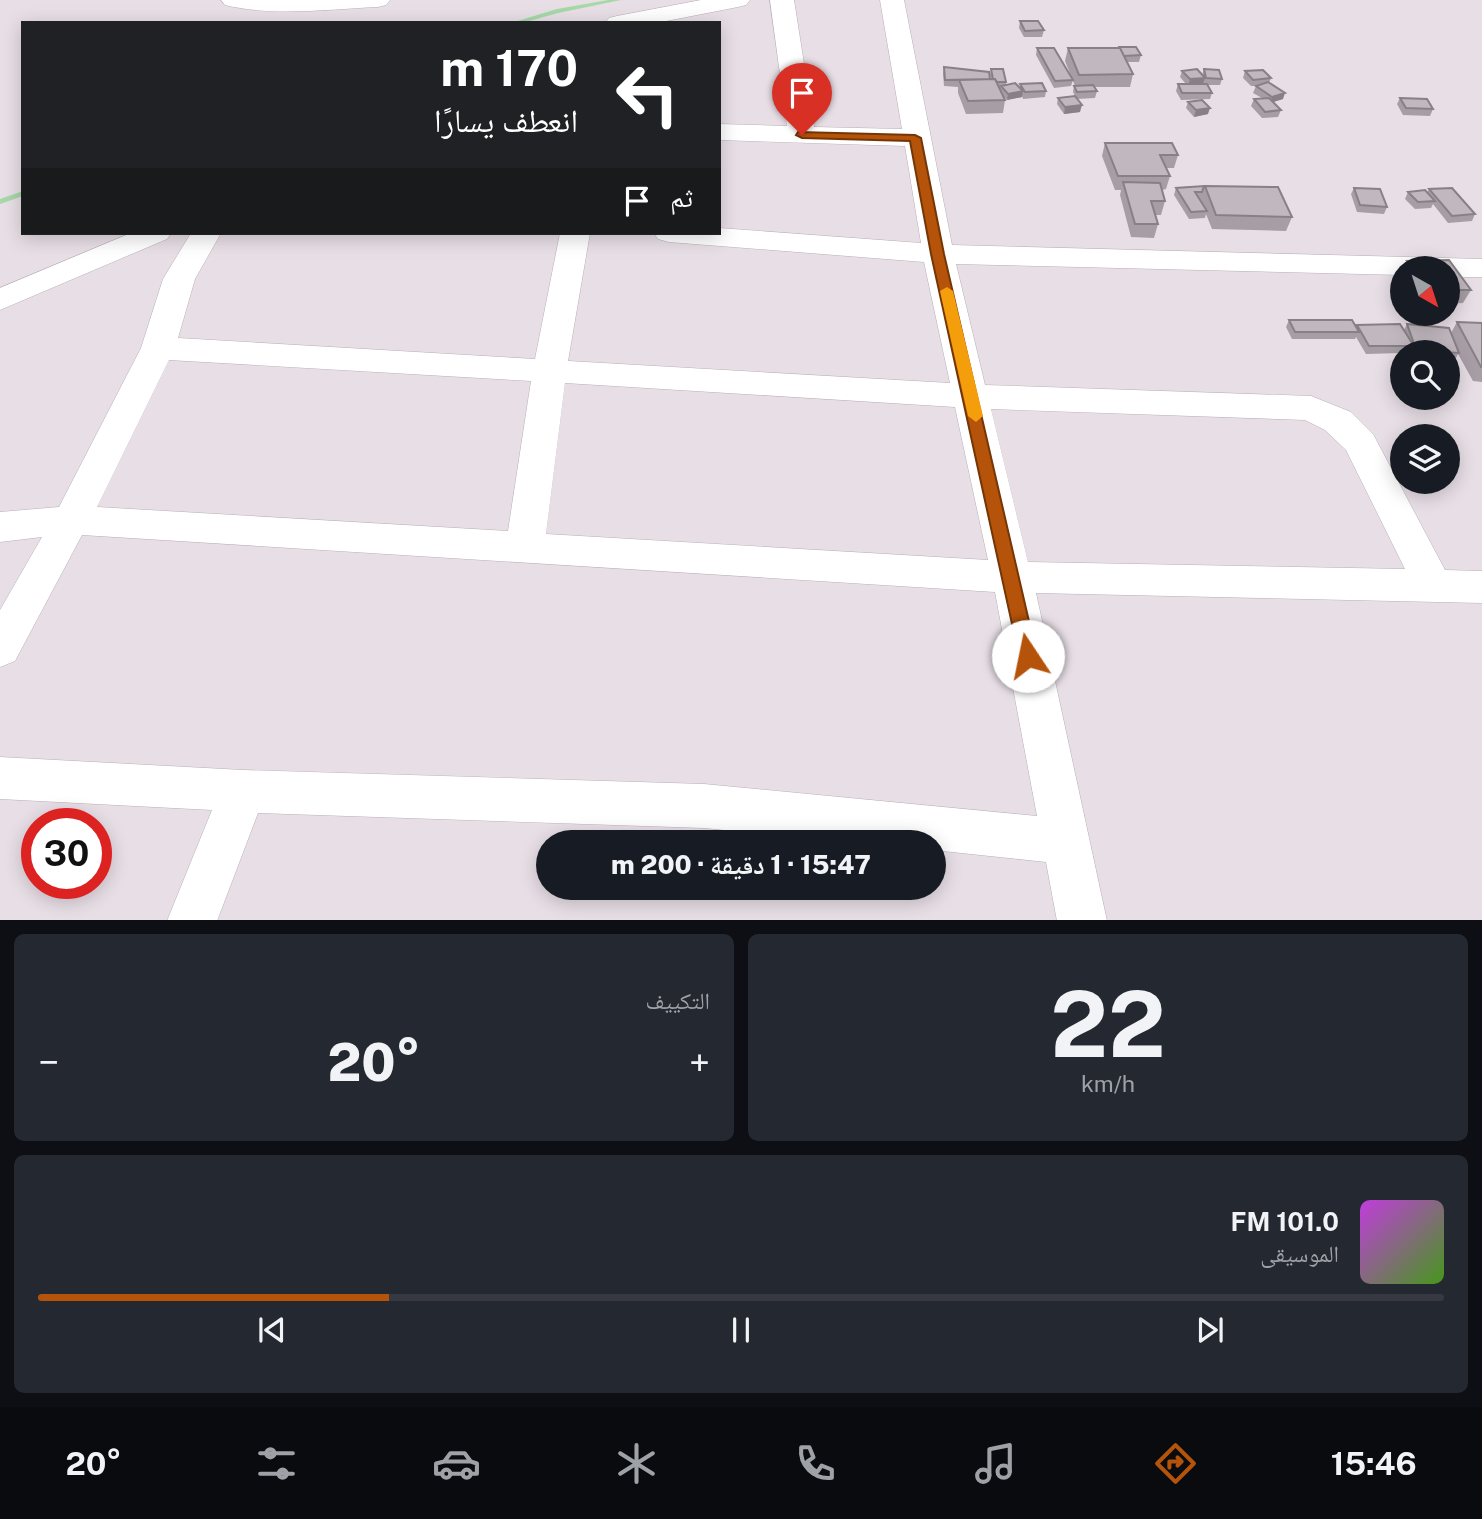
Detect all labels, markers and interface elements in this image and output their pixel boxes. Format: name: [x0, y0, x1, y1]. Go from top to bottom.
text: 170 m: [440, 39, 578, 97]
icon: left: [602, 49, 693, 140]
pin: [772, 63, 832, 135]
icon: arrive: [783, 74, 821, 112]
text: انعطف يسارًا: [434, 102, 578, 139]
icon: arrive: [618, 182, 656, 220]
text: ثم: [670, 182, 693, 213]
north arrow: [1390, 256, 1460, 326]
map controls: [1390, 256, 1460, 494]
button: search: [1390, 340, 1460, 410]
button: layers: [1390, 424, 1460, 494]
position arrow: [991, 619, 1065, 693]
speed limit sign: 30: [21, 808, 112, 899]
text: 15:47 · 1 دقيقة · 200 m: [611, 849, 871, 880]
text: 22: [1050, 971, 1166, 1077]
text: التكييف: [645, 987, 710, 1014]
text: 20°: [327, 1032, 421, 1093]
text: −: [38, 1040, 59, 1085]
text: +: [689, 1040, 710, 1085]
text: km/h: [1081, 1070, 1135, 1097]
text: 101.0 FM: [1231, 1206, 1339, 1237]
text: الموسيقى: [1260, 1240, 1339, 1267]
icon: previous: [253, 1311, 291, 1349]
icon: pause: [722, 1311, 760, 1349]
icon: next: [1191, 1311, 1229, 1349]
icon: filters: [252, 1439, 301, 1488]
icon: car: [432, 1439, 481, 1488]
icon: climate: [612, 1439, 661, 1488]
icon: phone: [791, 1439, 840, 1488]
icon: music: [971, 1439, 1020, 1488]
icon: directions: [1151, 1439, 1200, 1488]
text: 20°: [65, 1445, 122, 1482]
text: 15:46: [1331, 1445, 1417, 1482]

